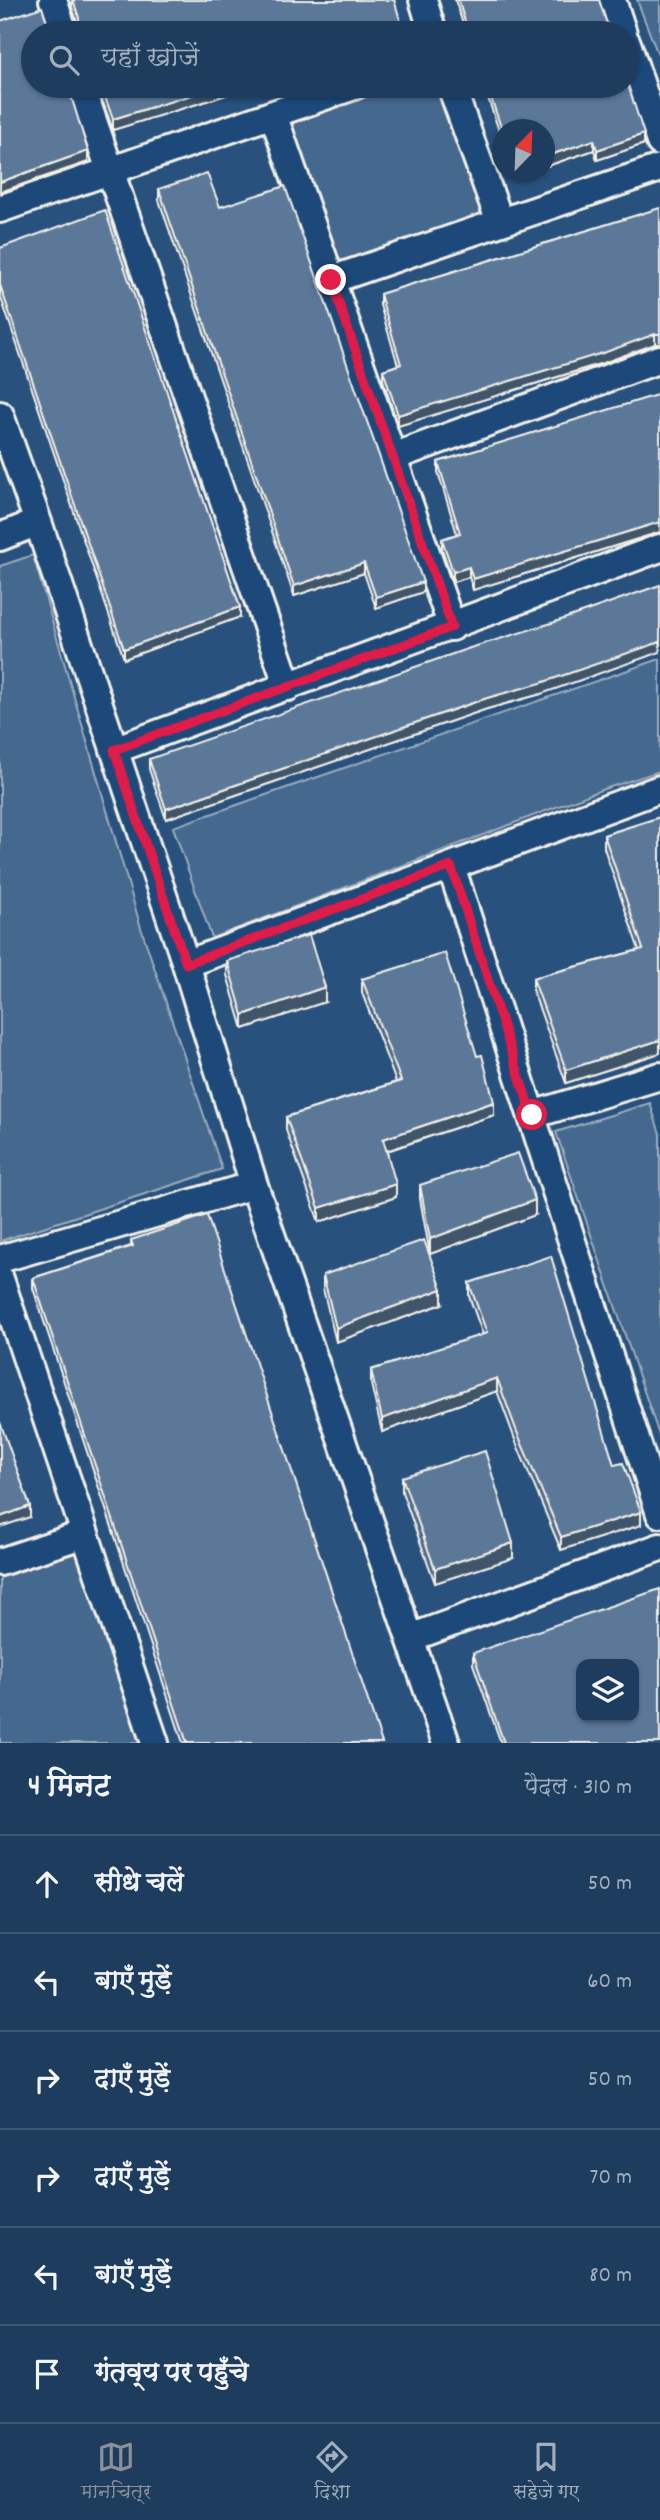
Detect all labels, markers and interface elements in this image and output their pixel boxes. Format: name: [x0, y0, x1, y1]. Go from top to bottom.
search box: [21, 21, 639, 98]
icon: search: [45, 41, 83, 79]
text: यहाँ खोजें: [101, 41, 199, 78]
north arrow: [492, 119, 555, 182]
route end: [315, 264, 346, 295]
route start: [516, 1099, 547, 1130]
map controls: [576, 1659, 639, 1722]
button: layers: [576, 1659, 639, 1722]
text: 4 मिनट: [28, 1767, 110, 1810]
text: पैदल · 310 m: [525, 1772, 632, 1805]
icon: ahead: [28, 1865, 66, 1903]
text: सीधे चलें: [95, 1866, 184, 1903]
text: 50 m: [588, 1868, 632, 1901]
icon: left: [28, 1963, 66, 2001]
text: बाएँ मुड़ें: [95, 1964, 172, 2001]
text: 60 m: [587, 1966, 632, 1999]
icon: right: [28, 2061, 66, 2099]
text: दाएँ मुड़ें: [95, 2062, 170, 2099]
text: 50 m: [588, 2064, 632, 2097]
icon: right: [28, 2159, 66, 2197]
text: दाएँ मुड़ें: [95, 2160, 170, 2197]
text: 70 m: [590, 2162, 632, 2195]
icon: left: [28, 2257, 66, 2295]
text: बाएँ मुड़ें: [95, 2258, 172, 2295]
text: 80 m: [589, 2260, 632, 2293]
icon: arrive: [28, 2355, 66, 2393]
text: गंतव्य पर पहुँचे: [95, 2356, 249, 2393]
tab: मानचित्र: [81, 2438, 151, 2507]
tab: दिशा: [313, 2438, 351, 2507]
tab: सहेजे गए: [513, 2438, 579, 2507]

